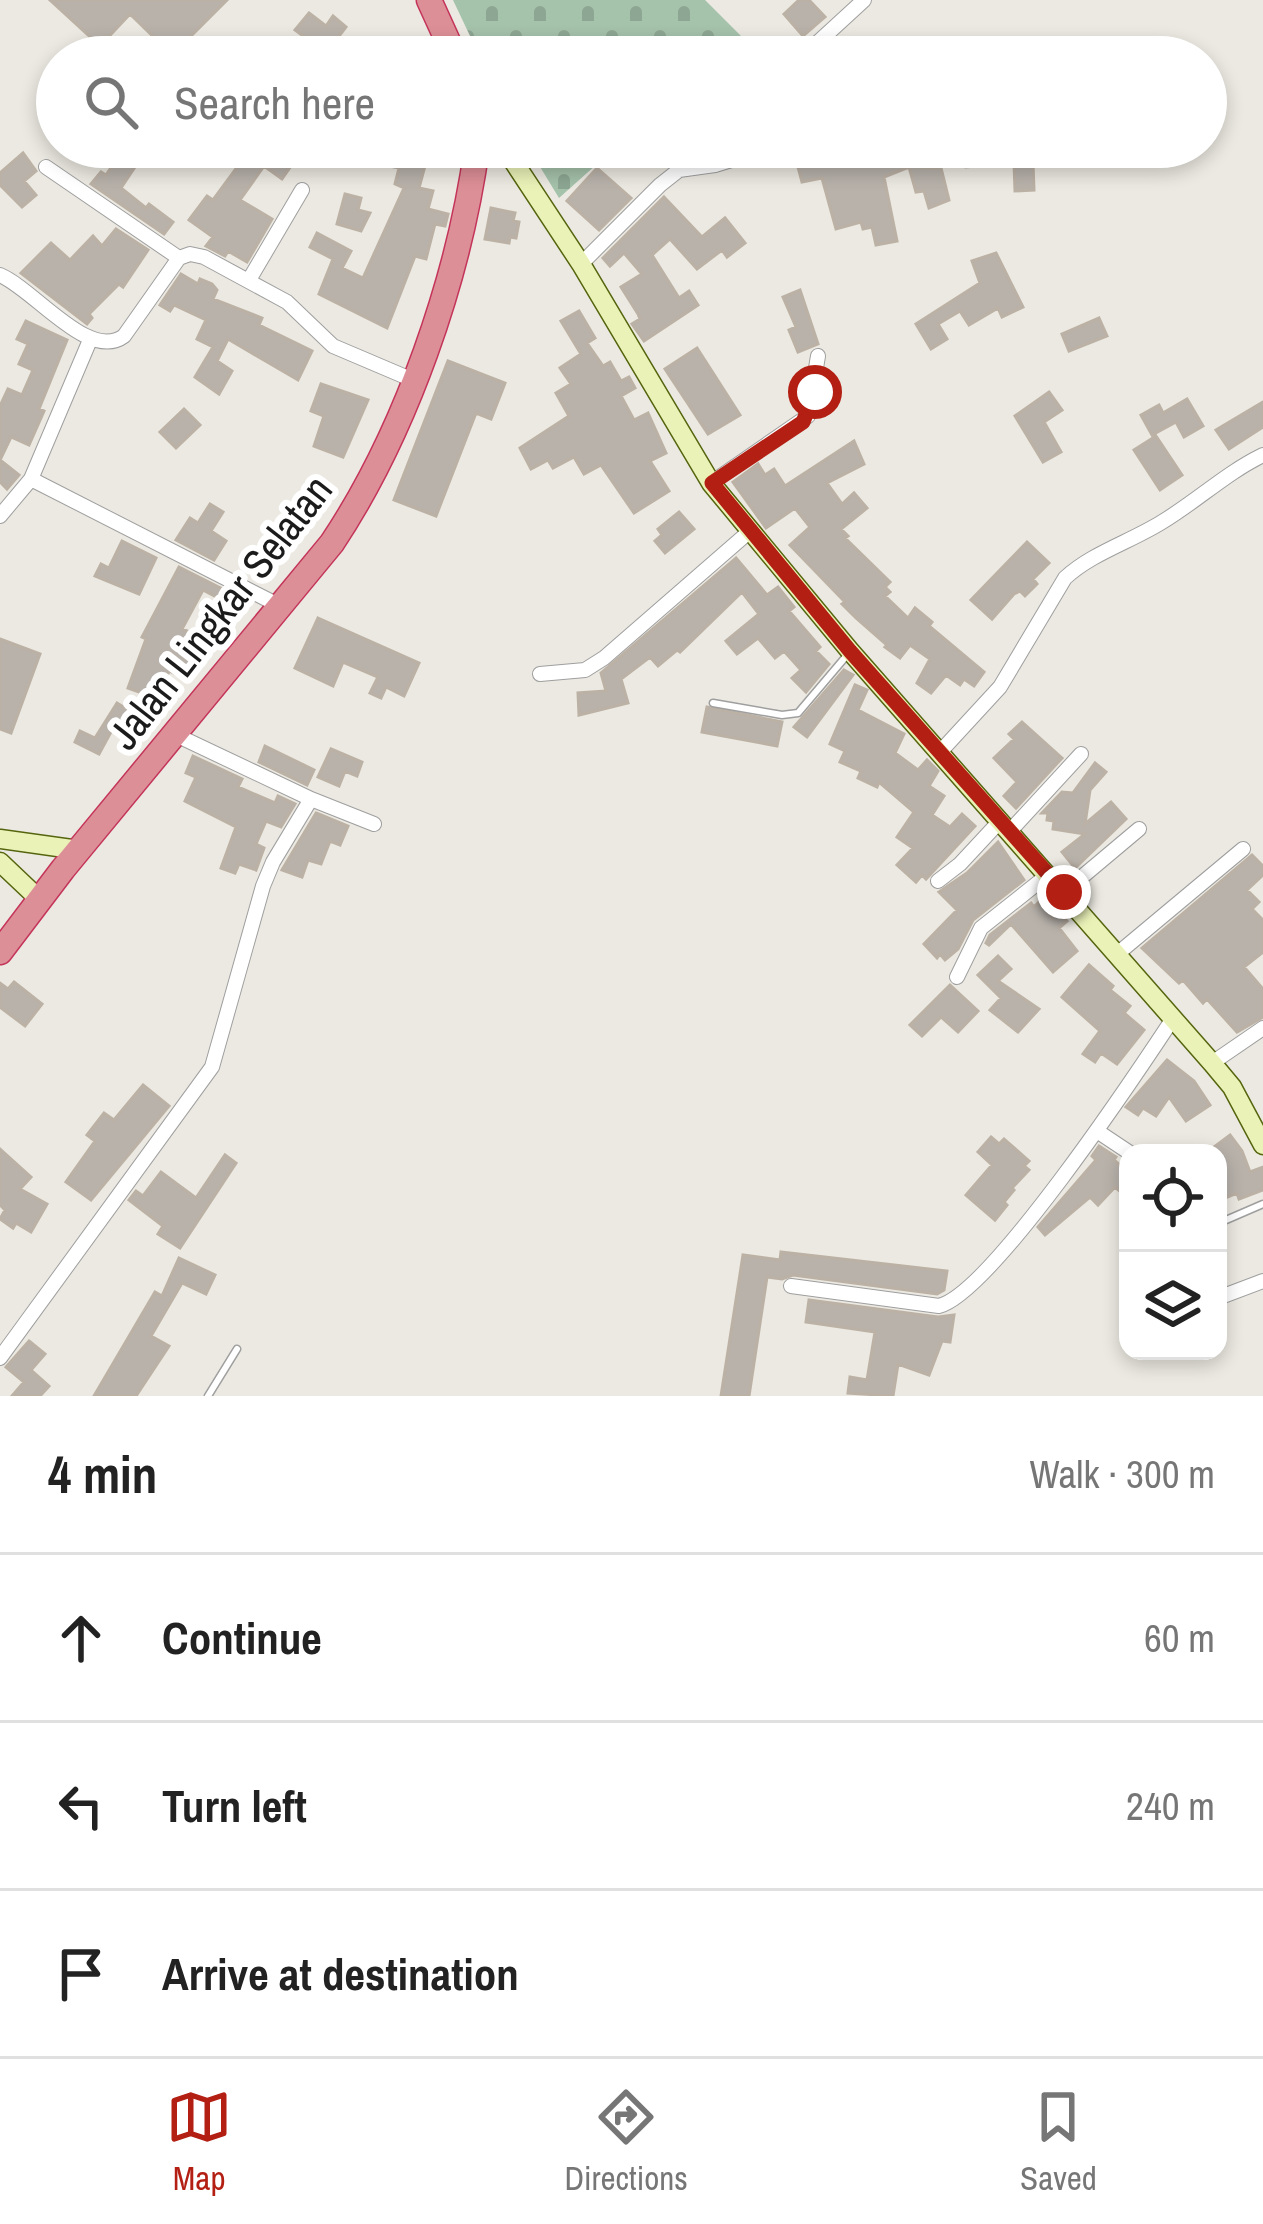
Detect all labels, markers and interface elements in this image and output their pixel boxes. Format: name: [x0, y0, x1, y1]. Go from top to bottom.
search box: [36, 36, 1227, 168]
icon: search: [78, 69, 144, 135]
text: Search here: [174, 72, 375, 133]
route start: [788, 365, 842, 419]
street label: Jalan Lingkar Selatan: [95, 463, 345, 761]
route end: [1037, 865, 1091, 919]
map controls: [1119, 1144, 1227, 1360]
button: locate: [1119, 1144, 1227, 1252]
button: layers: [1119, 1252, 1227, 1360]
text: 4 min: [48, 1440, 157, 1509]
text: Walk · 300 m: [1030, 1448, 1215, 1500]
icon: ahead: [48, 1605, 114, 1671]
text: Continue: [162, 1607, 322, 1668]
text: 60 m: [1144, 1612, 1215, 1664]
icon: left: [48, 1773, 114, 1839]
text: Turn left: [162, 1775, 307, 1836]
text: 240 m: [1126, 1780, 1215, 1832]
icon: arrive: [48, 1941, 114, 2007]
text: Arrive at destination: [162, 1943, 519, 2004]
tab: Map: [166, 2084, 232, 2200]
tab: Directions: [564, 2084, 688, 2200]
tab: Saved: [1020, 2084, 1097, 2200]

